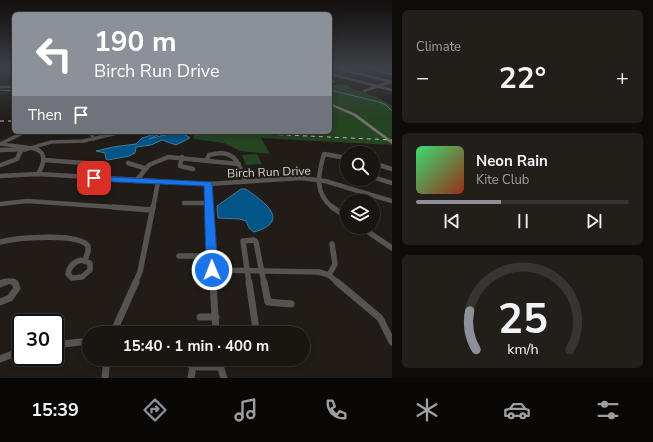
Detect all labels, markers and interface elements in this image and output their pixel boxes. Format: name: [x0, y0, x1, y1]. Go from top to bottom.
text: 190 m: [94, 23, 177, 61]
icon: left: [28, 28, 80, 80]
text: Climate: [416, 38, 461, 56]
text: 22°: [499, 58, 546, 99]
text: Birch Run Drive: [94, 59, 220, 83]
text: −: [416, 63, 429, 93]
text: +: [616, 63, 629, 93]
icon: arrive: [70, 104, 92, 126]
text: Then: [28, 105, 62, 125]
map controls: [340, 146, 380, 234]
button: search: [340, 146, 380, 186]
text: Neon Rain: [476, 151, 548, 171]
pin: [77, 161, 111, 195]
street label: Birch Run Drive: [227, 163, 311, 181]
icon: arrive: [83, 167, 105, 189]
text: Kite Club: [476, 171, 529, 189]
button: layers: [340, 194, 380, 234]
icon: previous: [441, 210, 463, 232]
icon: pause: [512, 210, 534, 232]
icon: next: [583, 210, 605, 232]
position arrow: [191, 249, 233, 291]
text: 25: [498, 290, 547, 347]
speed limit sign: 30: [12, 314, 64, 366]
text: 15:40 · 1 min · 400 m: [123, 336, 269, 356]
text: km/h: [507, 339, 538, 358]
icon: directions: [141, 396, 169, 424]
icon: music: [232, 396, 260, 424]
icon: phone: [322, 396, 350, 424]
icon: climate: [413, 396, 441, 424]
icon: car: [503, 396, 531, 424]
icon: filters: [594, 396, 622, 424]
text: 15:39: [31, 398, 79, 422]

